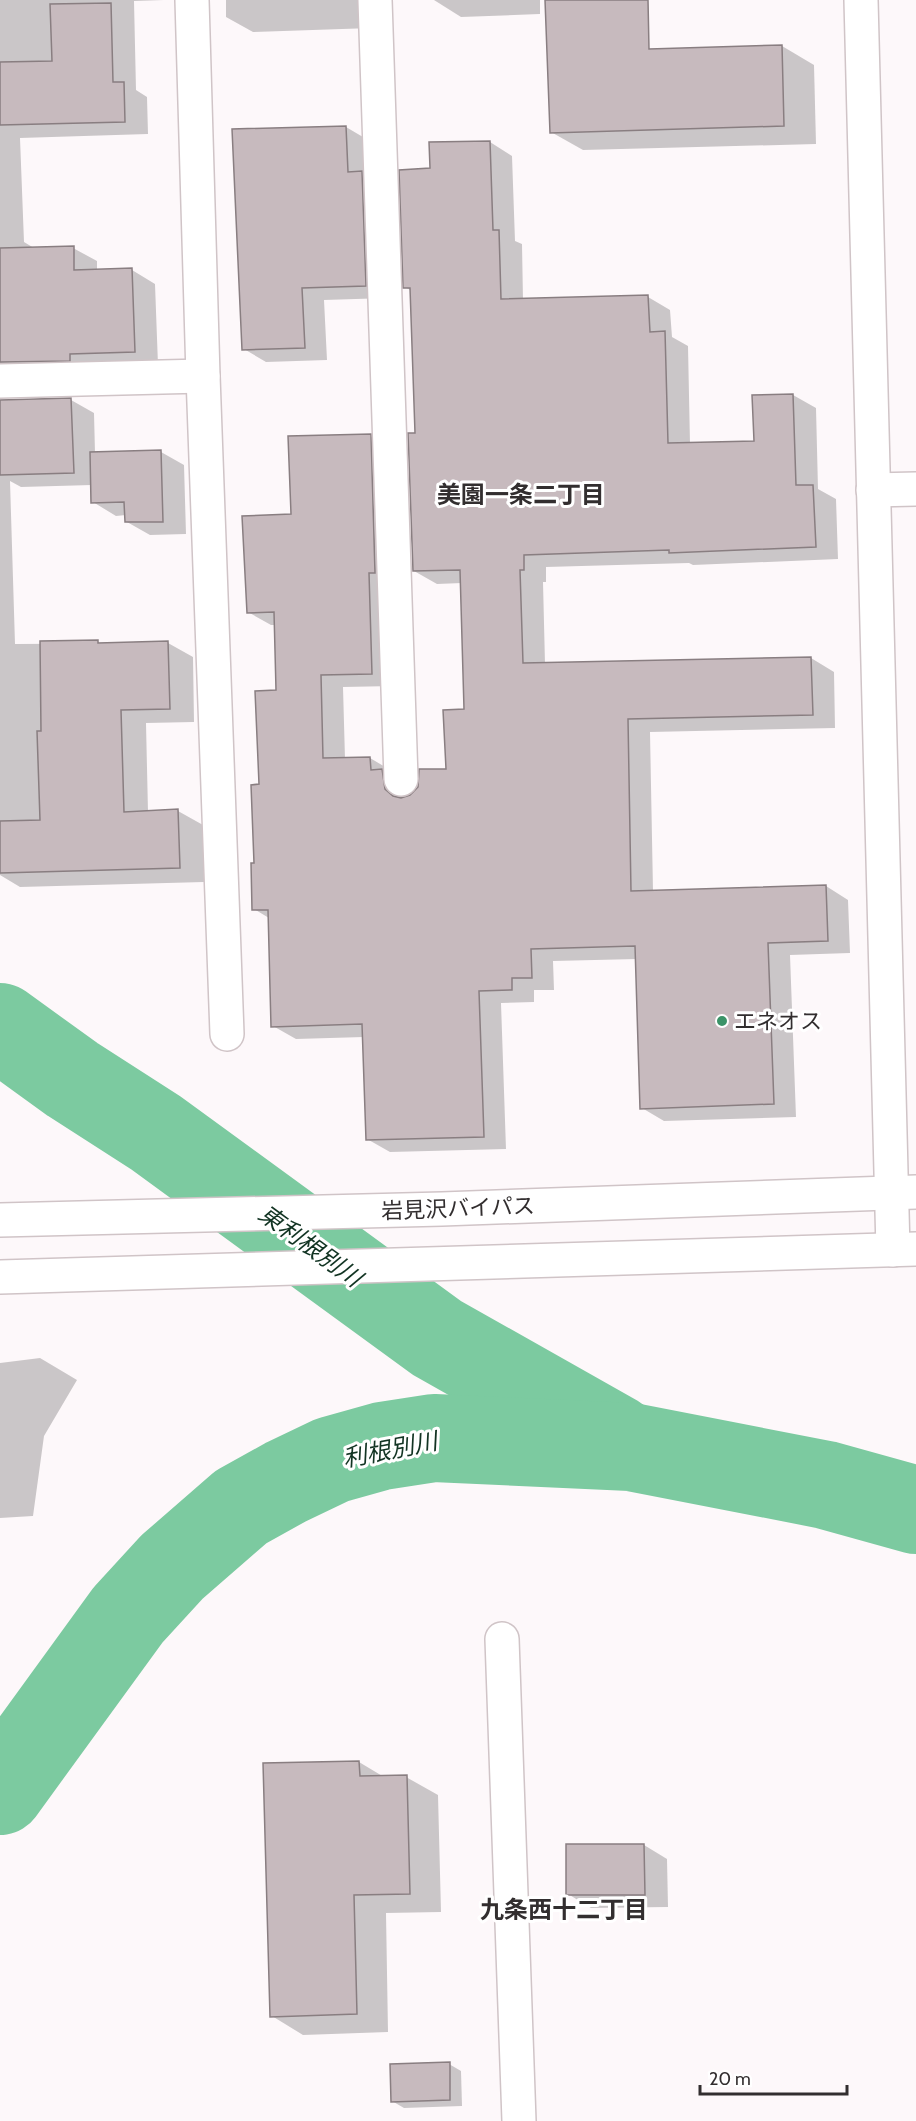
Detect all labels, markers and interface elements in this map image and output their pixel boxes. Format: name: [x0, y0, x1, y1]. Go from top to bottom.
district label: 美園一条二丁目: [437, 480, 605, 509]
place label: エネオス: [734, 1008, 822, 1035]
marker: エネオス: [715, 1014, 729, 1028]
street label: 岩見沢バイパス: [381, 1192, 535, 1225]
water label: 東利根別川: [253, 1199, 370, 1294]
water label: 利根別川: [340, 1426, 443, 1473]
district label: 九条西十二丁目: [480, 1895, 648, 1924]
scale bar: [700, 2058, 847, 2096]
text: 20 m: [709, 2068, 751, 2090]

